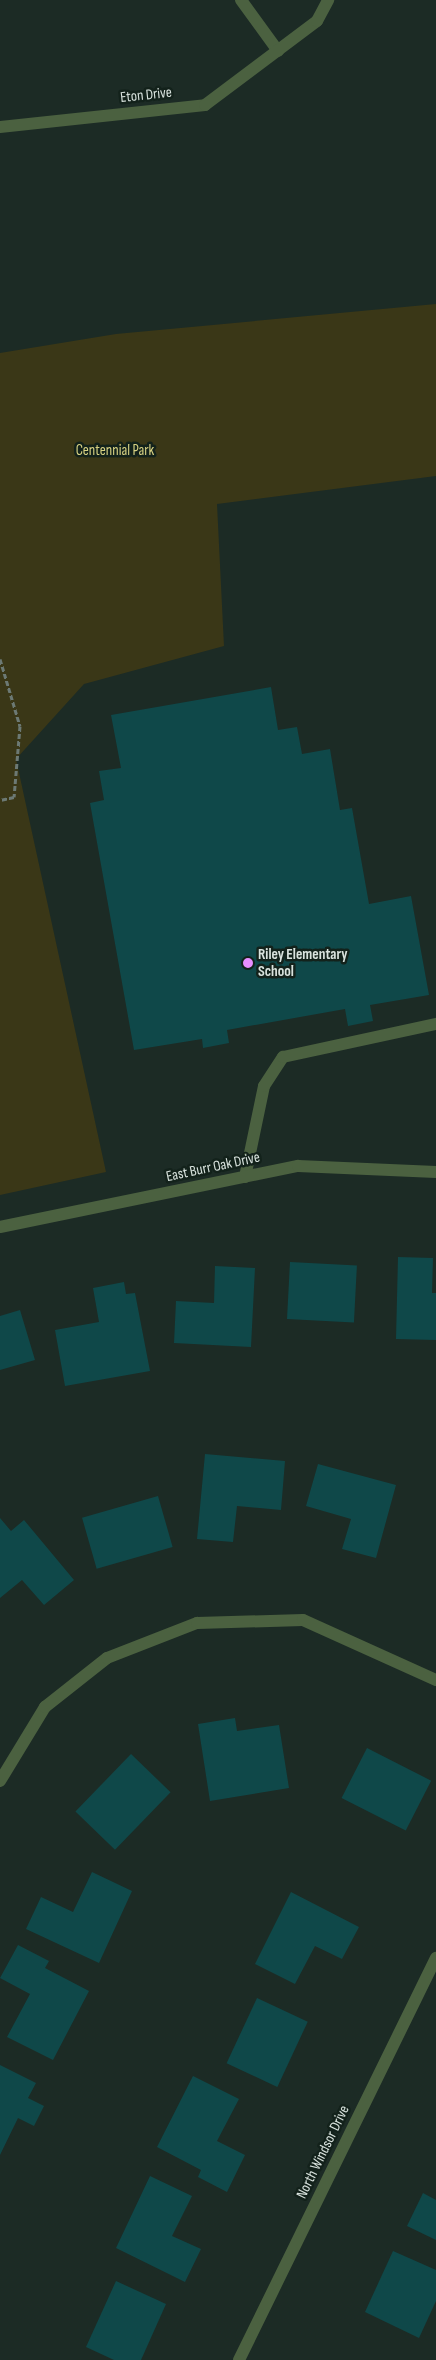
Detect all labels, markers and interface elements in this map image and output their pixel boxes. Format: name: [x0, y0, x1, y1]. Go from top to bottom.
street label: Eton Drive: [119, 83, 173, 107]
park label: Centennial Park: [76, 442, 154, 460]
place label: Riley Elementary School: [258, 945, 348, 980]
marker: Riley Elementary School: [242, 957, 254, 969]
street label: East Burr Oak Drive: [164, 1148, 262, 1186]
street label: North Windsor Drive: [293, 2102, 353, 2202]

